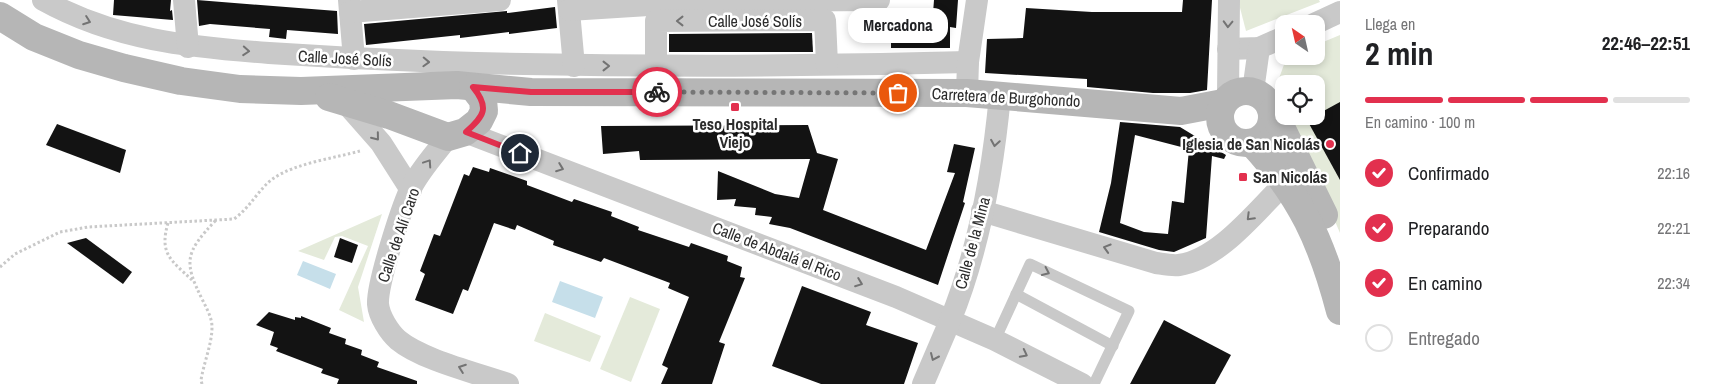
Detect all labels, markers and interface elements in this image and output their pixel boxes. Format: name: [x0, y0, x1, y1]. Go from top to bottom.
callout: Mercadona: [848, 8, 948, 43]
street label: Calle José Solís: [708, 10, 802, 32]
text: Llega en: [1365, 13, 1415, 35]
text: Mercadona: [863, 14, 933, 36]
one-way arrow: [83, 15, 91, 25]
north arrow: [1275, 15, 1325, 65]
map controls: [1275, 15, 1325, 125]
one-way arrow: [676, 16, 684, 26]
one-way arrow: [1223, 21, 1234, 29]
text: 22:46–22:51: [1602, 30, 1690, 56]
text: 2 min: [1365, 32, 1434, 75]
street label: Calle José Solís: [297, 45, 393, 71]
one-way arrow: [242, 46, 250, 57]
one-way arrow: [422, 56, 430, 67]
one-way arrow: [602, 61, 610, 71]
courier: [632, 67, 682, 117]
pin: [877, 72, 919, 114]
button: locate: [1275, 75, 1325, 125]
icon: bike: [643, 78, 671, 106]
icon: bag: [884, 79, 912, 107]
street label: Carretera de Burgohondo: [931, 82, 1081, 112]
marker: Teso Hospital Viejo: [729, 101, 741, 113]
text: En camino · 100 m: [1365, 111, 1475, 133]
place label: Teso Hospital Viejo: [692, 113, 778, 153]
one-way arrow: [371, 131, 379, 140]
pin: [499, 132, 541, 174]
place label: Iglesia de San Nicolás: [1182, 133, 1320, 155]
marker: Iglesia de San Nicolás: [1324, 138, 1336, 150]
icon: home: [506, 139, 534, 167]
one-way arrow: [990, 139, 1000, 148]
one-way arrow: [422, 159, 431, 169]
icon: check: [1365, 159, 1393, 187]
text: Confirmado: [1408, 160, 1489, 186]
one-way arrow: [555, 162, 564, 172]
text: 22:16: [1657, 162, 1690, 184]
place label: San Nicolás: [1253, 166, 1327, 188]
marker: San Nicolás: [1237, 171, 1249, 183]
street label: Calle de Alí Caro: [372, 185, 424, 285]
street label: Calle de la Mina: [949, 194, 995, 292]
one-way arrow: [1247, 211, 1256, 220]
icon: check: [1365, 214, 1393, 242]
text: Preparando: [1408, 215, 1489, 241]
street label: Calle de Abdalá el Rico: [709, 216, 845, 286]
text: 22:21: [1657, 217, 1690, 239]
one-way arrow: [1103, 244, 1111, 254]
one-way arrow: [1041, 265, 1050, 276]
icon: check: [1365, 269, 1393, 297]
text: En camino: [1408, 270, 1482, 296]
text: 22:34: [1657, 272, 1690, 294]
one-way arrow: [854, 277, 863, 287]
text: Entregado: [1408, 325, 1480, 351]
one-way arrow: [1019, 348, 1028, 358]
one-way arrow: [930, 352, 941, 361]
one-way arrow: [458, 364, 466, 374]

